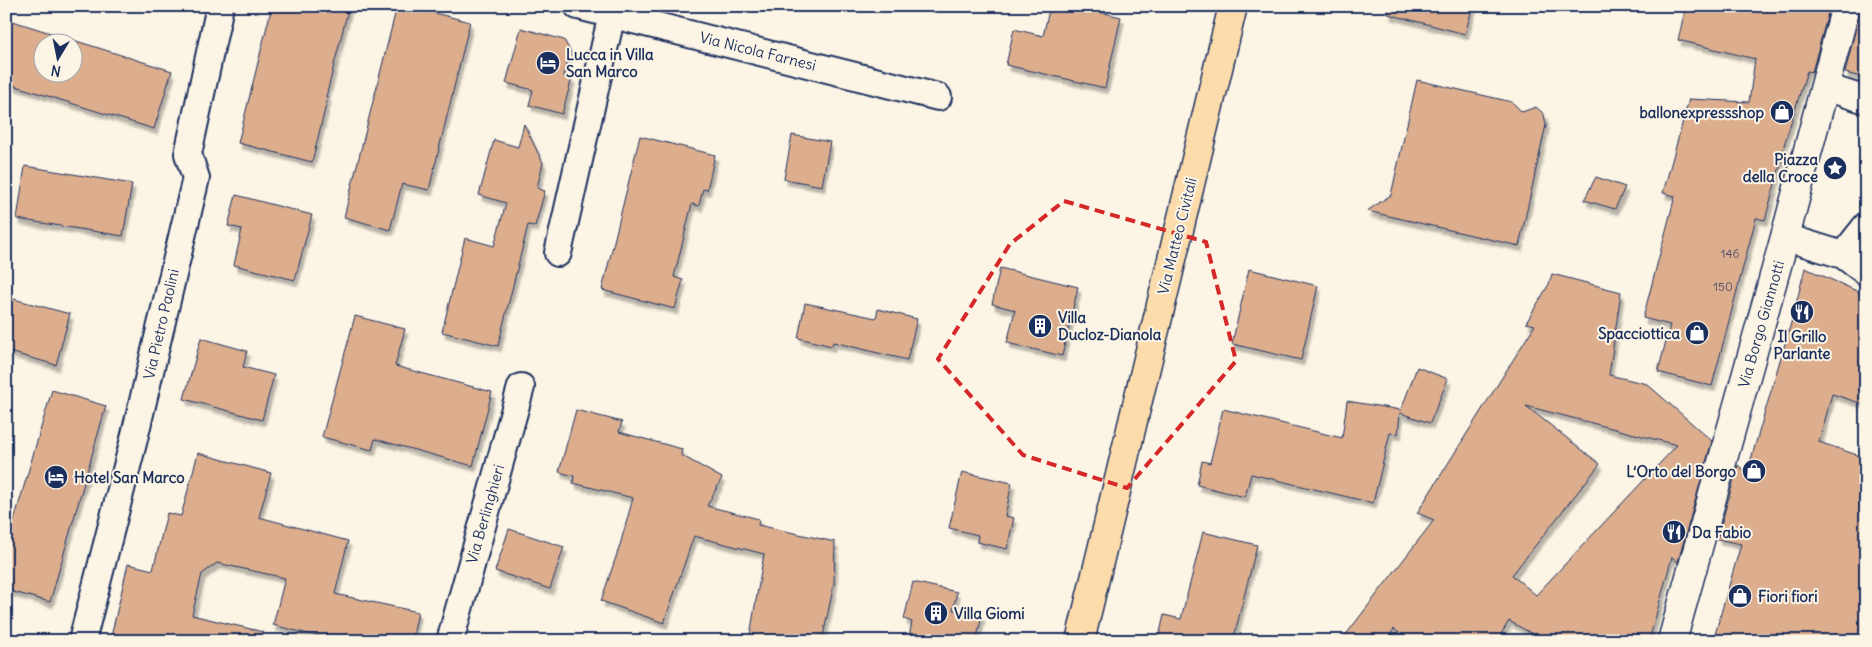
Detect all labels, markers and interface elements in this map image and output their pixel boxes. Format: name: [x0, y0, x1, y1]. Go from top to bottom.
street label: Via Nicola Farnesi: [698, 27, 818, 75]
north arrow: [32, 32, 82, 82]
place label: Lucca in Villa San Marco: [566, 45, 654, 81]
hotel icon: Lucca in Villa San Marco: [535, 50, 561, 76]
text: N: [49, 61, 62, 81]
shop icon: ballonexpressshop: [1769, 99, 1795, 125]
place label: ballonexpressshop: [1639, 103, 1764, 123]
place label: Piazza della Croce: [1743, 150, 1818, 186]
place icon: Piazza della Croce: [1822, 155, 1848, 181]
street label: Via Matteo Civitali: [1153, 176, 1201, 296]
house number: 146: [1721, 246, 1739, 261]
street label: Via Borgo Giannotti: [1734, 258, 1788, 390]
street label: Via Pietro Paolini: [139, 267, 183, 381]
house number: 150: [1713, 279, 1733, 294]
restaurant icon: Il Grillo Parlante: [1789, 299, 1815, 325]
place label: Villa Ducloz-Dianola: [1058, 308, 1162, 344]
building icon: Villa Ducloz-Dianola: [1027, 313, 1053, 339]
shop icon: Spacciottica: [1684, 320, 1710, 346]
place label: Spacciottica: [1598, 324, 1680, 344]
place label: Il Grillo Parlante: [1774, 327, 1830, 363]
shop icon: L‘Orto del Borgo: [1741, 458, 1767, 484]
street label: Via Berlinghieri: [462, 462, 508, 566]
place label: L‘Orto del Borgo: [1626, 462, 1737, 482]
hotel icon: Hotel San Marco: [43, 464, 69, 490]
place label: Hotel San Marco: [74, 468, 185, 487]
restaurant icon: Da Fabio: [1661, 519, 1687, 545]
place label: Da Fabio: [1692, 523, 1752, 542]
shop icon: Fiori fiori: [1727, 583, 1753, 609]
place label: Fiori fiori: [1758, 587, 1818, 606]
building icon: Villa Giomi: [923, 600, 949, 626]
place label: Villa Giomi: [954, 604, 1025, 623]

